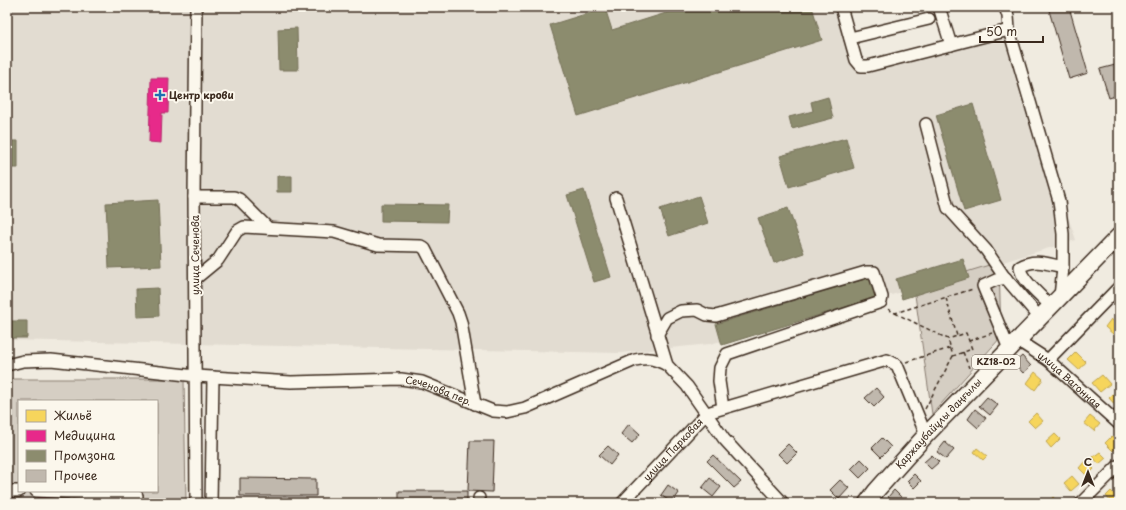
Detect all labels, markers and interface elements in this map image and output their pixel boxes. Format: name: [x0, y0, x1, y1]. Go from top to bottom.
scale bar: [980, 18, 1043, 44]
text: 50 m: [986, 22, 1017, 40]
place label: Центр крови: [169, 87, 234, 102]
marker: Центр крови: [154, 89, 166, 101]
street label: улица Сеченова: [187, 214, 202, 295]
street label: улица Вагонная: [1035, 347, 1105, 412]
road number: KZ18-02: [972, 355, 1020, 369]
street label: Сеченова пер.: [404, 372, 474, 409]
street label: Қаржаубайұлы даңғылы: [891, 374, 985, 472]
legend: [18, 400, 158, 492]
text: Жильё: [53, 406, 92, 424]
street label: улица Парковая: [639, 414, 706, 484]
text: Медицина: [54, 426, 116, 444]
text: Промзона: [54, 446, 116, 464]
north arrow: [1068, 452, 1108, 492]
text: С: [1084, 453, 1092, 470]
text: Прочее: [54, 466, 98, 484]

